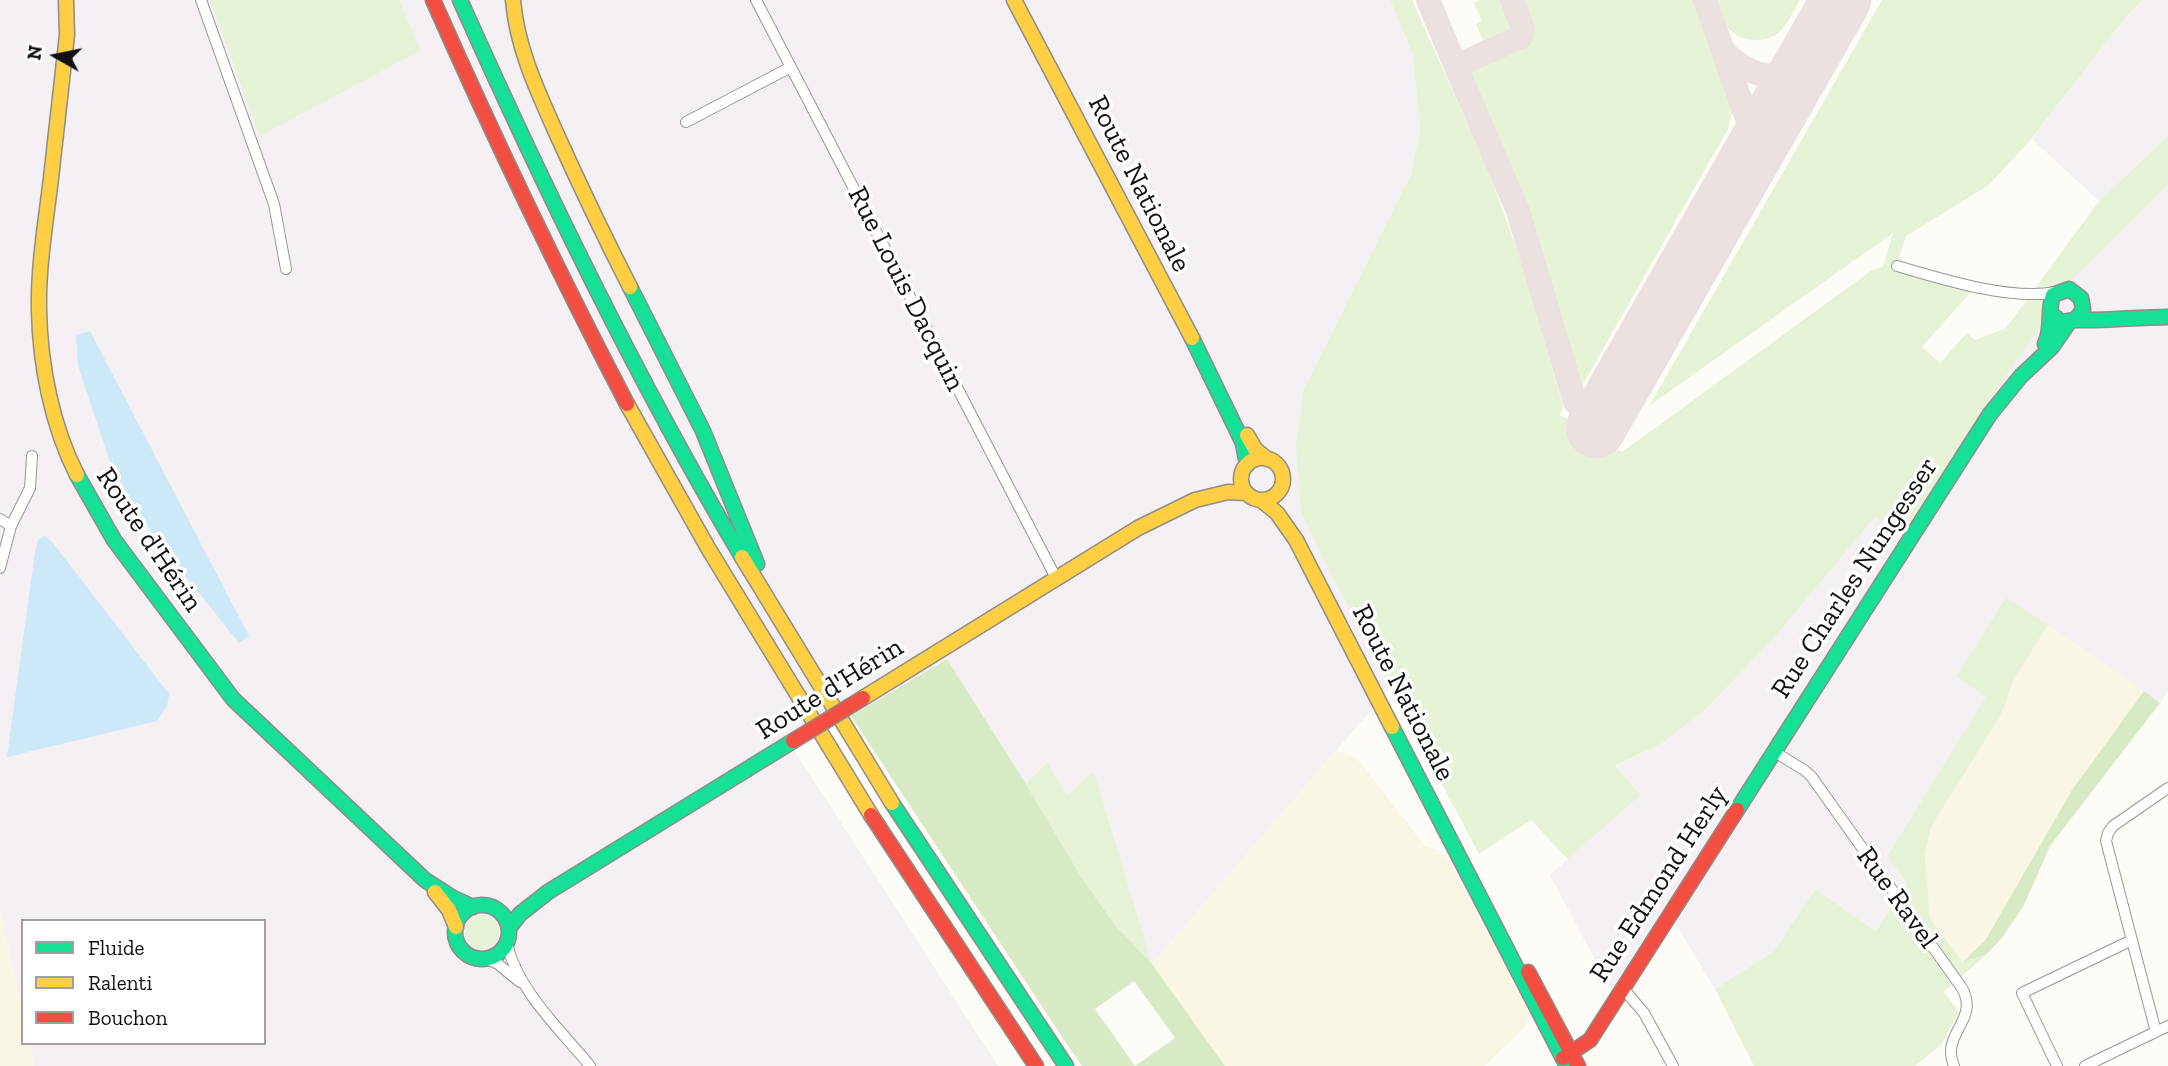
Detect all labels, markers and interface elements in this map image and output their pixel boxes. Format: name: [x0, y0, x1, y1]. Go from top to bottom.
north arrow: [21, 21, 91, 91]
text: N: [22, 44, 47, 62]
street label: Route Nationale: [1080, 90, 1198, 278]
street label: Rue Louis Dacquin: [840, 181, 972, 397]
street label: Rue Charles Nungesser: [1765, 451, 1945, 705]
street label: Route d'Hérin: [88, 462, 210, 618]
street label: Route Nationale: [1344, 599, 1462, 787]
street label: Route d'Hérin: [750, 631, 910, 747]
street label: Rue Edmond Herly: [1583, 780, 1735, 988]
street label: Rue Ravel: [1849, 841, 1945, 955]
legend: [21, 919, 266, 1045]
text: Fluide: [88, 935, 144, 960]
text: Ralenti: [88, 970, 152, 995]
text: Bouchon: [88, 1005, 168, 1030]

